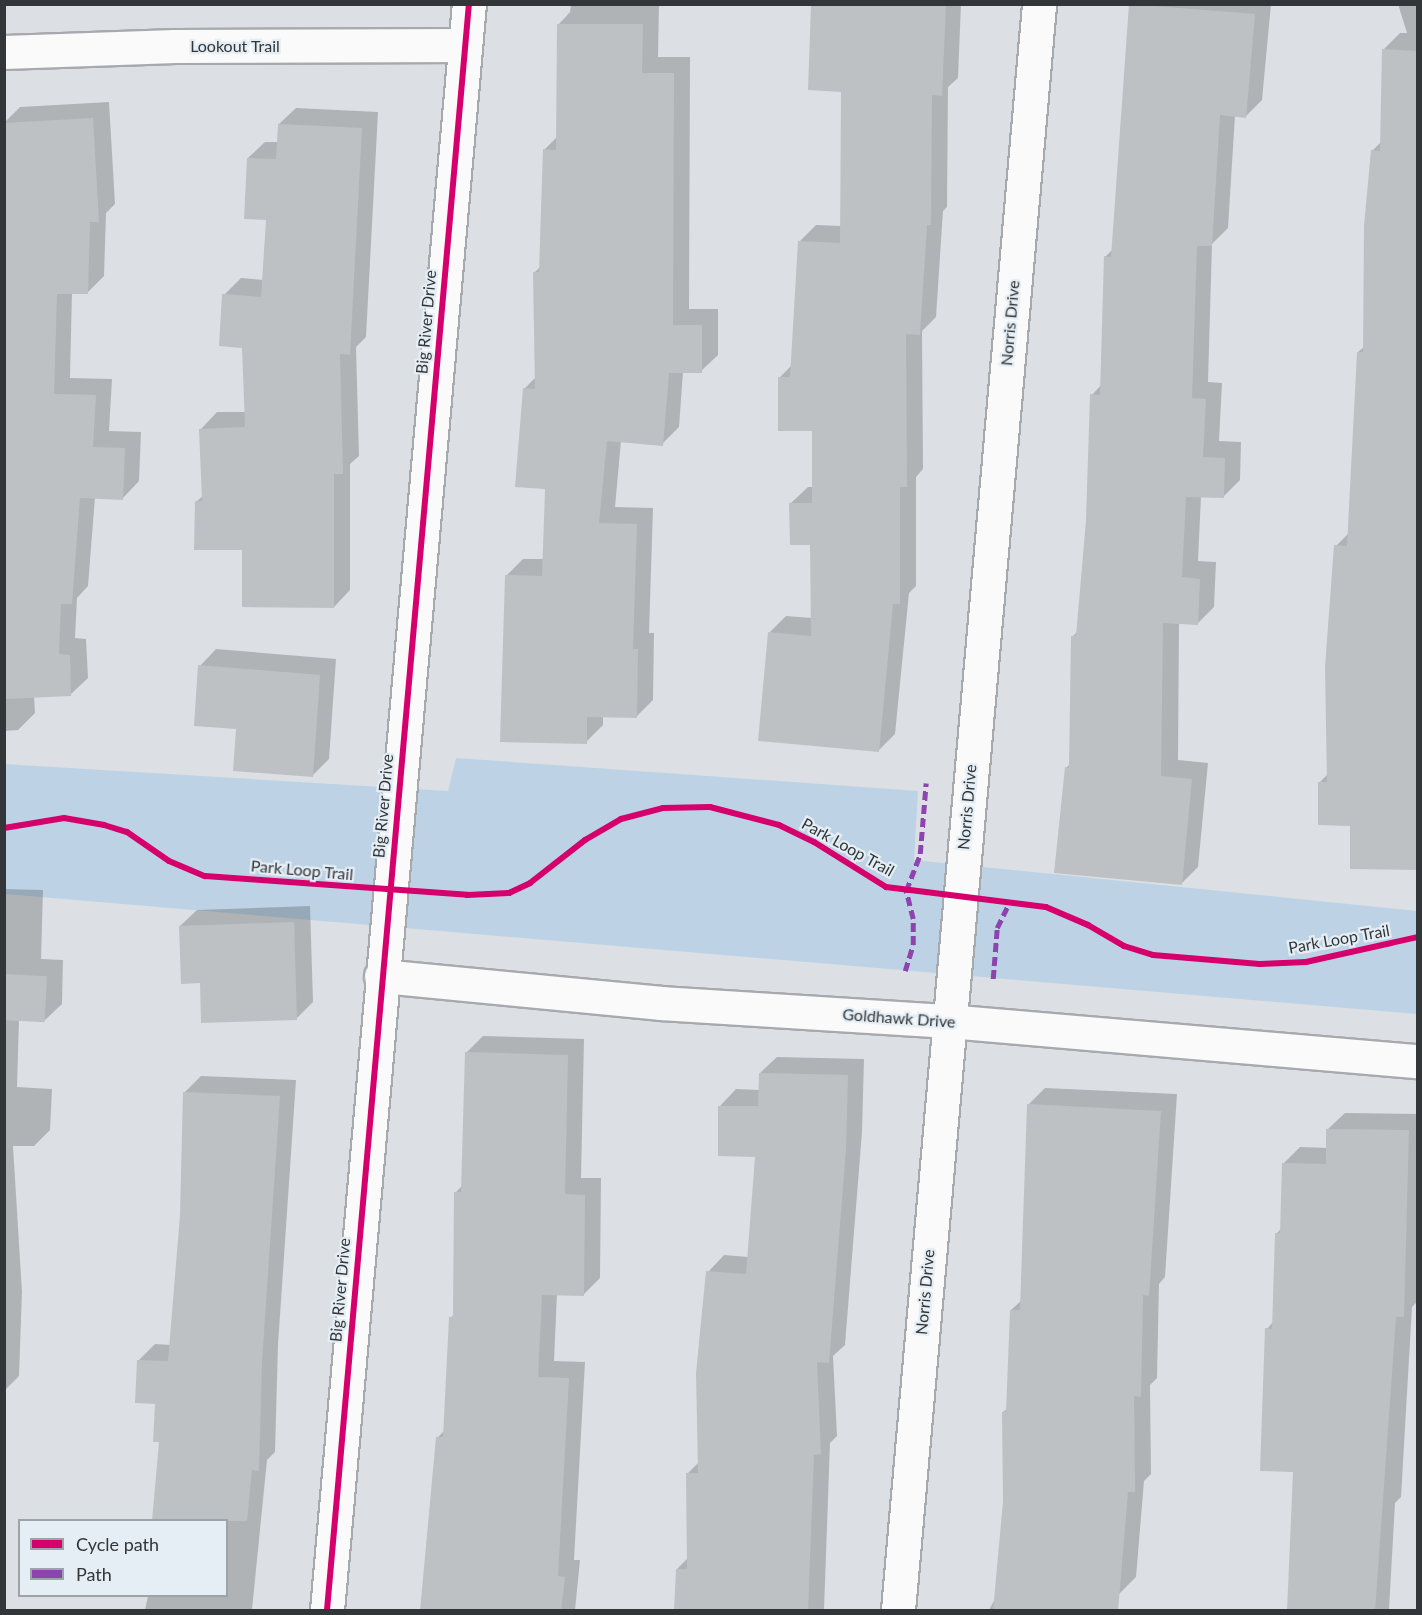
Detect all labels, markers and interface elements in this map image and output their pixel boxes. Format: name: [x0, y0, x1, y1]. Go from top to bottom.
street label: Lookout Trail: [190, 36, 280, 56]
street label: Big River Drive: [412, 269, 440, 375]
street label: Norris Drive: [997, 279, 1023, 367]
street label: Big River Drive: [369, 753, 397, 859]
street label: Norris Drive: [954, 763, 980, 851]
street label: Park Loop Trail: [798, 814, 898, 880]
street label: Park Loop Trail: [250, 856, 354, 884]
street label: Park Loop Trail: [1287, 921, 1391, 957]
street label: Goldhawk Drive: [842, 1004, 956, 1032]
street label: Big River Drive: [326, 1237, 354, 1343]
street label: Norris Drive: [912, 1248, 938, 1336]
legend: [18, 1519, 228, 1597]
text: Cycle path: [76, 1533, 159, 1555]
text: Path: [76, 1563, 112, 1585]

